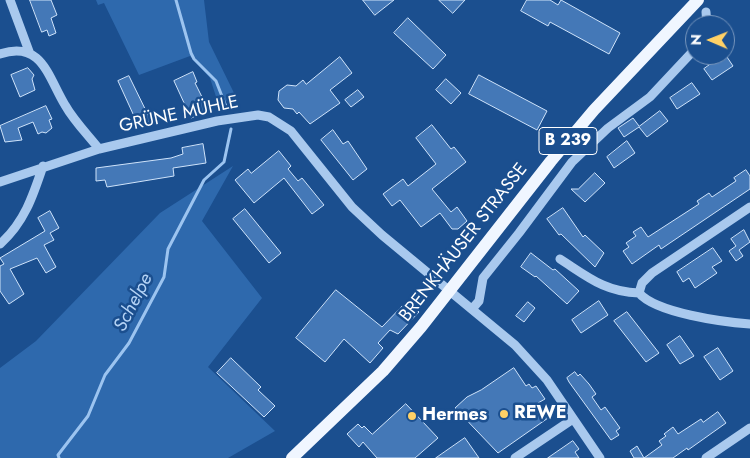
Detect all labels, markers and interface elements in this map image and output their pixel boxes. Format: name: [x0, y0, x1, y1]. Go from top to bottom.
north arrow: [685, 15, 735, 65]
text: N: [686, 34, 706, 45]
street label: GRÜNE MÜHLE: [117, 92, 241, 138]
road number: B 239: [539, 128, 597, 154]
street label: BRENKHÄUSER STRASSE: [395, 159, 533, 327]
water label: Schelpe: [110, 270, 158, 336]
place label: REWE: [514, 403, 567, 425]
place label: Hermes: [422, 405, 487, 427]
marker: REWE: [498, 408, 510, 420]
marker: Hermes: [406, 410, 418, 422]

